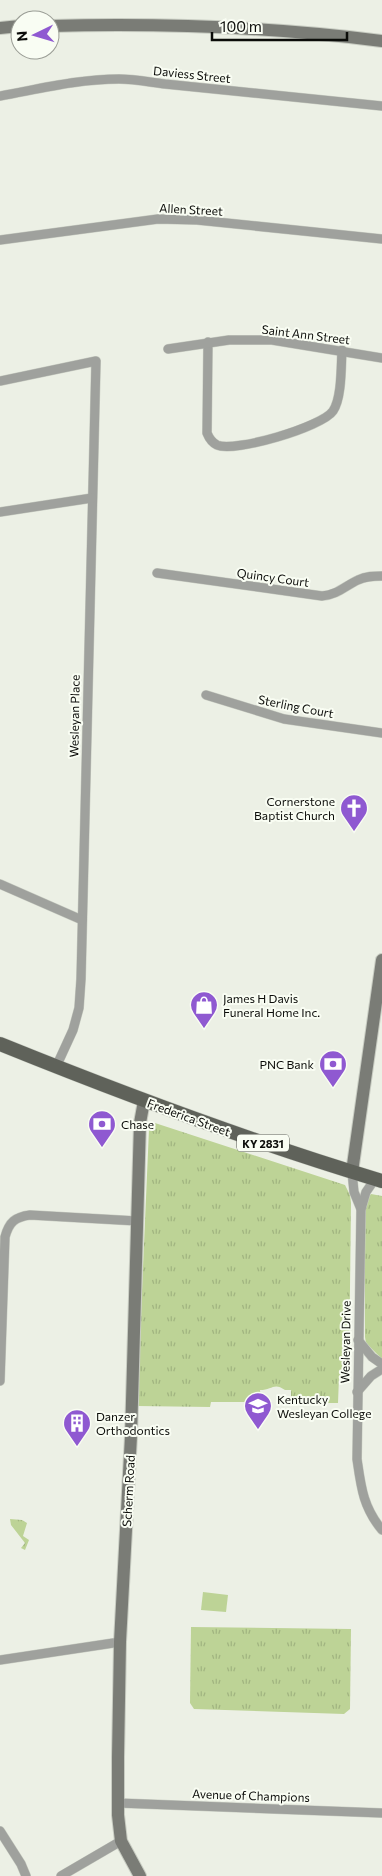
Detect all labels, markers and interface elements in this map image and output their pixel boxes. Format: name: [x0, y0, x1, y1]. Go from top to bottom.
north arrow: [10, 10, 60, 60]
scale bar: [212, 10, 347, 42]
text: 100 m: [220, 17, 262, 35]
text: N: [13, 30, 30, 42]
street label: Daviess Street: [153, 63, 231, 85]
street label: Allen Street: [159, 200, 223, 218]
street label: Saint Ann Street: [261, 322, 351, 346]
street label: Quincy Court: [236, 565, 310, 589]
street label: Wesleyan Place: [66, 674, 82, 758]
street label: Sterling Court: [257, 692, 335, 720]
church icon: Cornerstone Baptist Church: [339, 793, 369, 832]
place label: Cornerstone Baptist Church: [254, 794, 335, 822]
shop icon: James H Davis Funeral Home Inc.: [189, 990, 219, 1029]
place label: James H Davis Funeral Home Inc.: [223, 991, 320, 1019]
bank icon: PNC Bank: [318, 1049, 348, 1088]
place label: PNC Bank: [260, 1057, 314, 1071]
street label: Frederica Street: [146, 1096, 232, 1139]
bank icon: Chase: [87, 1109, 117, 1148]
place label: Chase: [121, 1117, 154, 1131]
road number: KY 2831: [237, 1134, 289, 1152]
street label: Wesleyan Drive: [337, 1300, 353, 1384]
school or university icon: Kentucky Wesleyan College: [243, 1391, 273, 1430]
place label: Kentucky Wesleyan College: [277, 1392, 372, 1420]
building icon: Danzer Orthodontics: [62, 1408, 92, 1447]
place label: Danzer Orthodontics: [96, 1409, 170, 1437]
street label: Scherm Road: [119, 1455, 137, 1527]
street label: Avenue of Champions: [192, 1786, 310, 1804]

